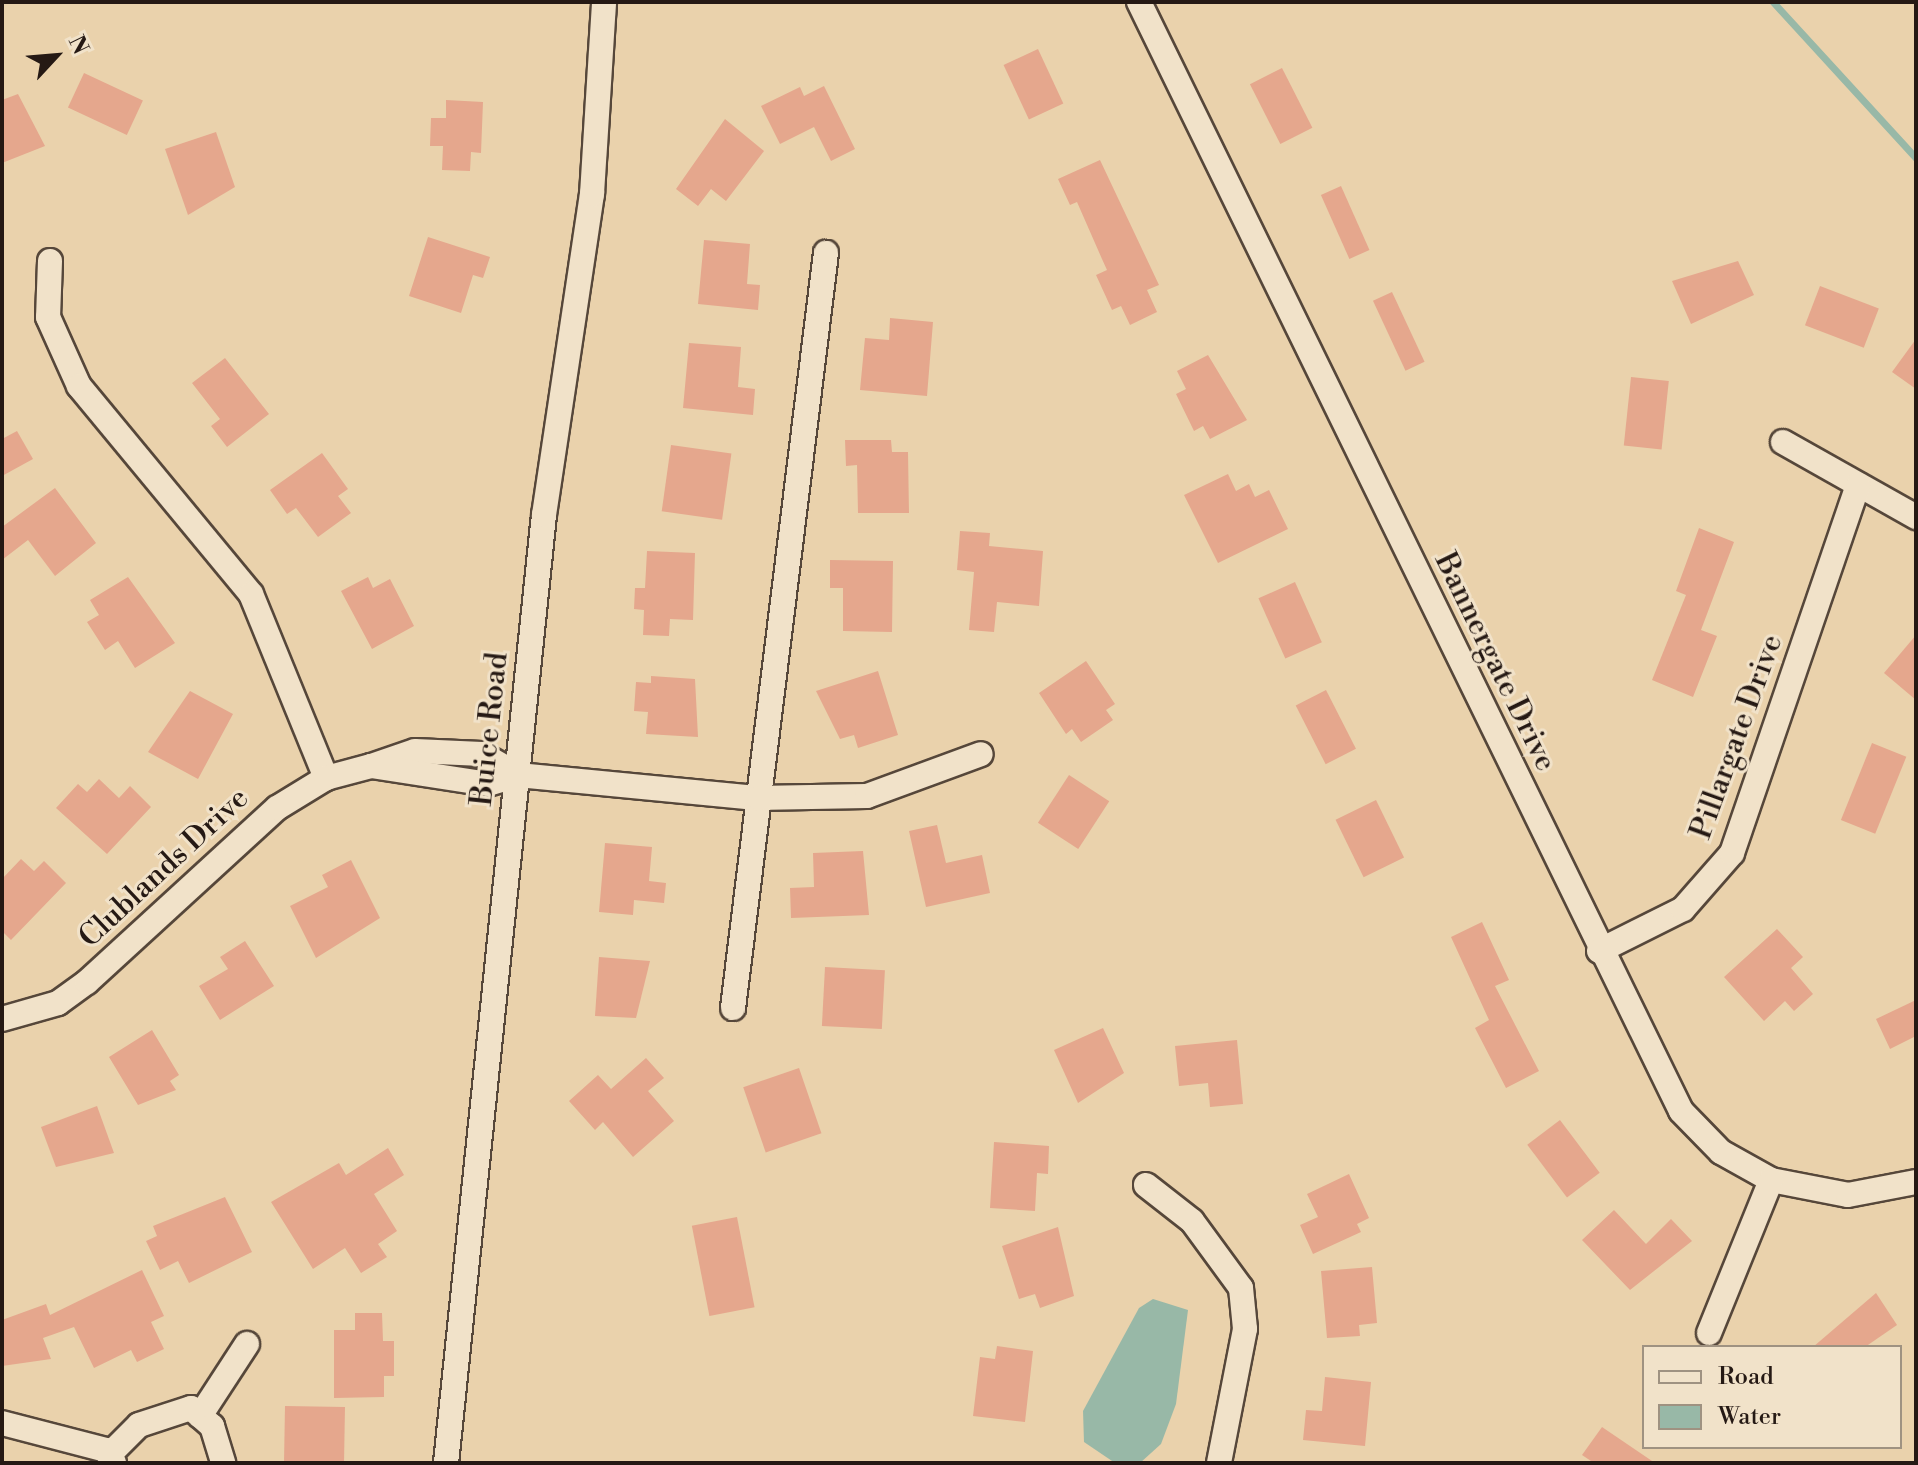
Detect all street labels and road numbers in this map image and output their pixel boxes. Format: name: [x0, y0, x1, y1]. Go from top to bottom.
street label: Bannergate Drive: [1426, 547, 1564, 777]
street label: Pillargate Drive: [1683, 630, 1791, 844]
street label: Buice Road: [464, 650, 516, 808]
street label: Clublands Drive: [72, 780, 256, 956]

